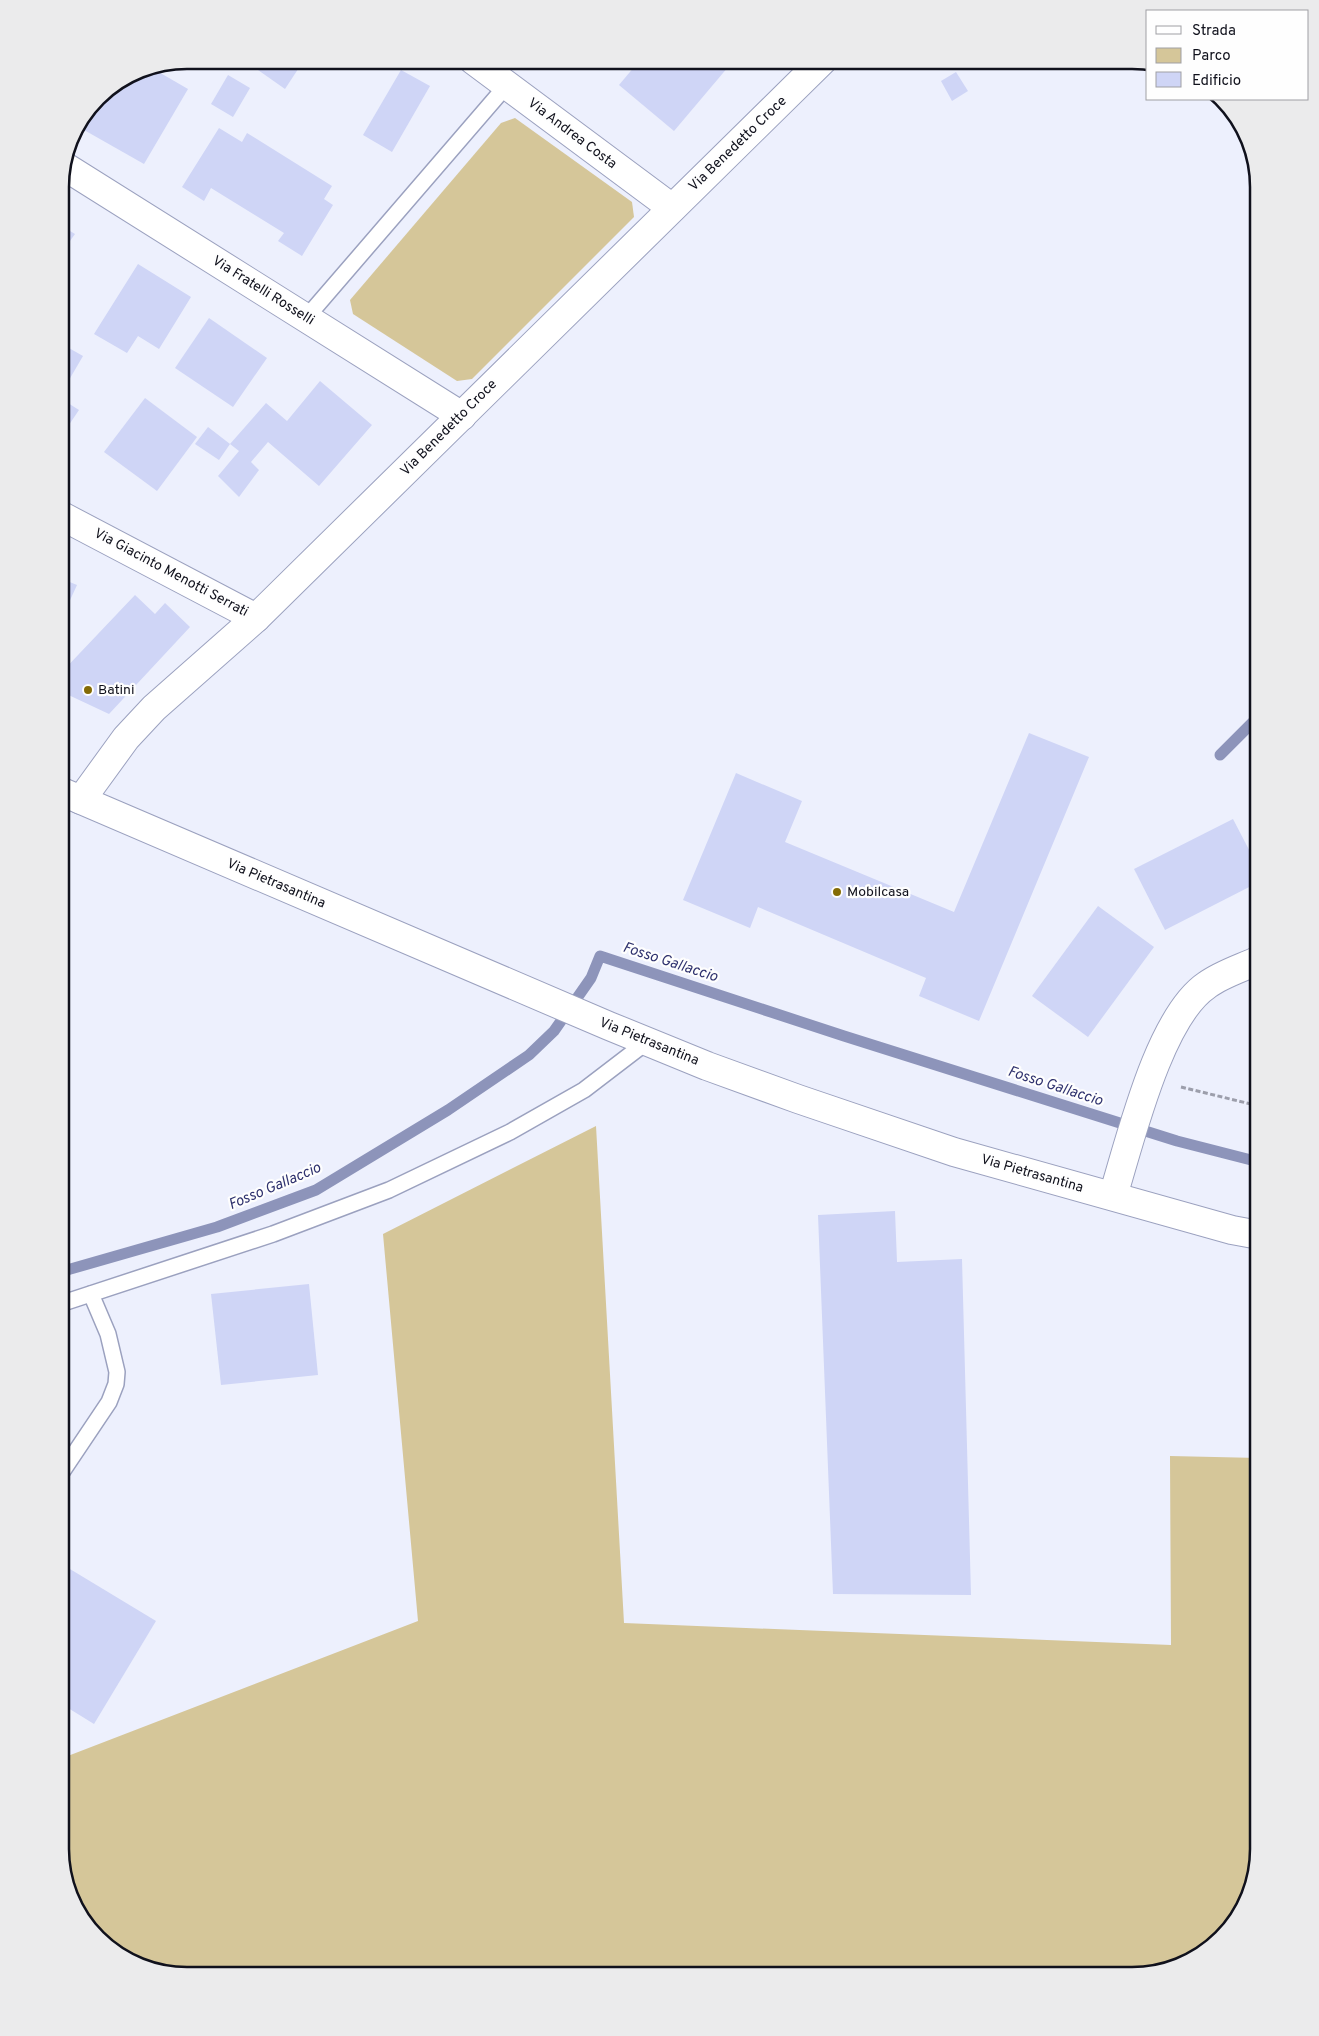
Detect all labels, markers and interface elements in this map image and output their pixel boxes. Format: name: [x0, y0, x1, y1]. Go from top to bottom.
legend: [1146, 10, 1309, 100]
text: Strada: [1192, 22, 1236, 41]
text: Parco: [1192, 47, 1231, 66]
text: Edificio: [1192, 72, 1241, 91]
street label: Via Benedetto Croce: [685, 93, 791, 195]
street label: Via Andrea Costa: [524, 95, 620, 173]
street label: Via Fratelli Rosselli: [209, 253, 317, 329]
street label: Via Benedetto Croce: [397, 376, 501, 480]
street label: Via Giacinto Menotti Serrati: [91, 525, 251, 621]
place label: Batini: [98, 682, 134, 699]
marker: Batini: [82, 684, 94, 696]
street label: Via Pietrasantina: [224, 855, 328, 913]
place label: Mobilcasa: [847, 884, 909, 901]
marker: Mobilcasa: [831, 886, 843, 898]
water label: Fosso Gallaccio: [620, 939, 720, 987]
street label: Via Pietrasantina: [597, 1014, 701, 1070]
water label: Fosso Gallaccio: [1005, 1063, 1105, 1111]
street label: Via Pietrasantina: [979, 1151, 1085, 1197]
water label: Fosso Gallaccio: [226, 1159, 324, 1215]

